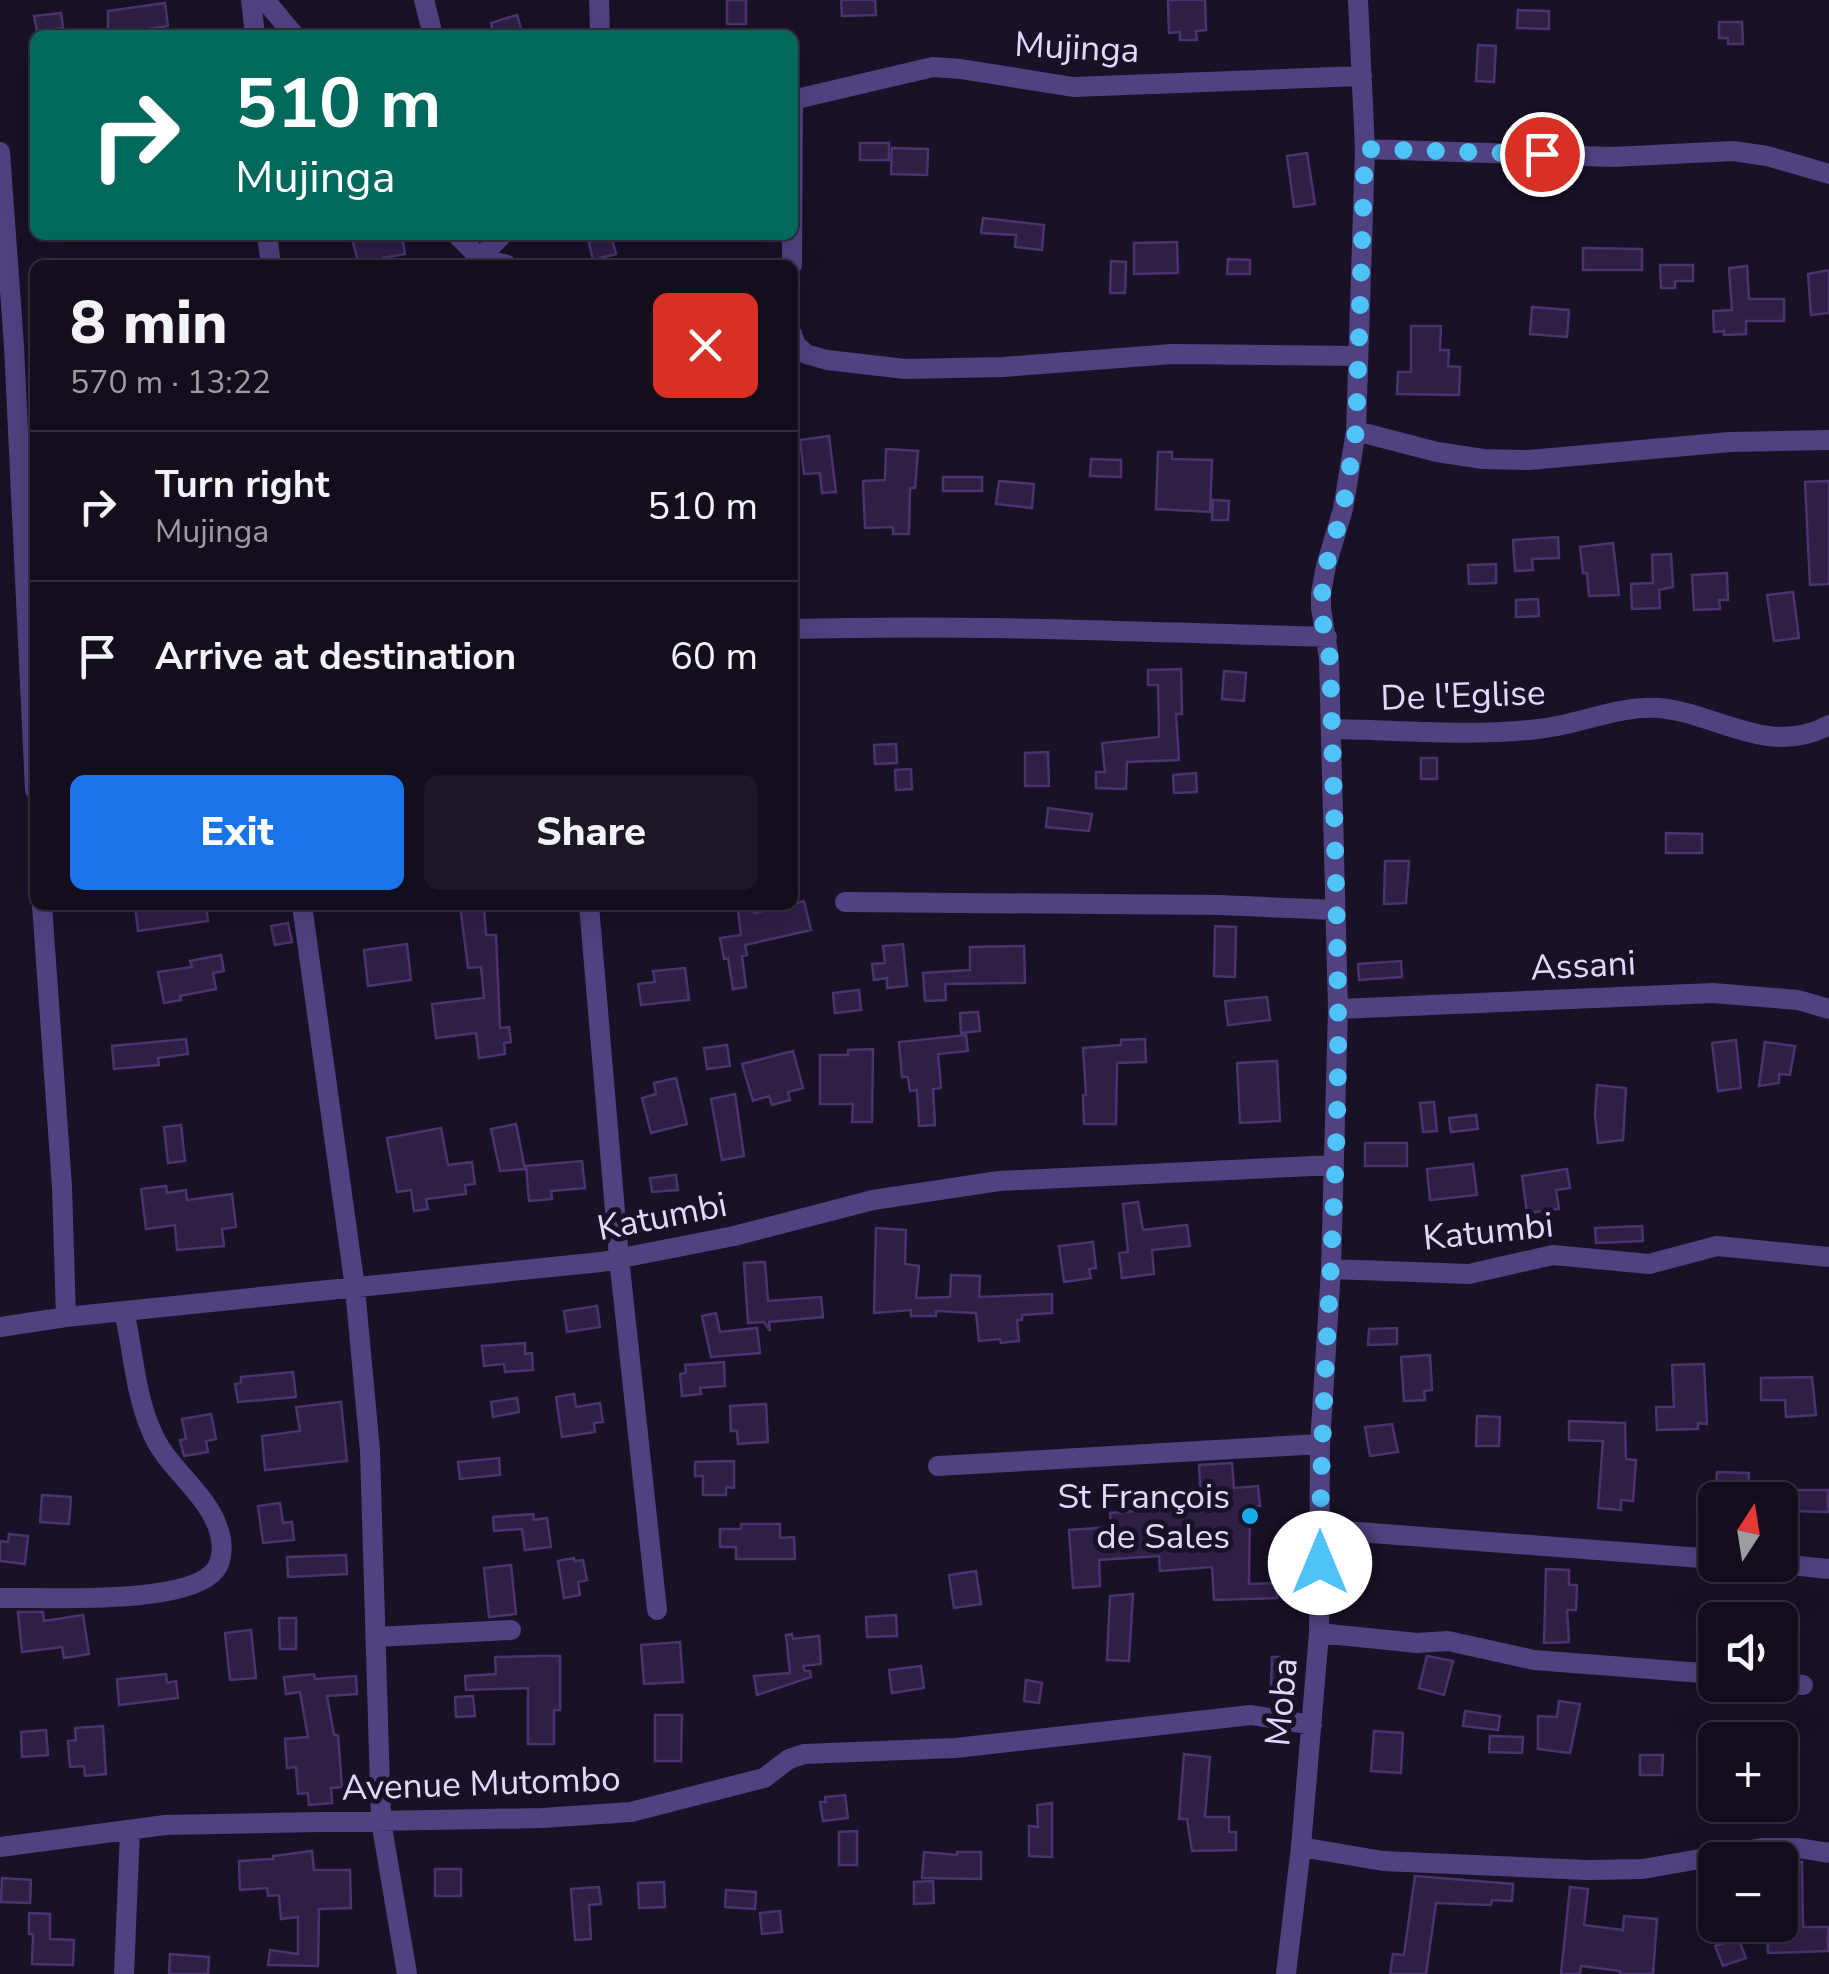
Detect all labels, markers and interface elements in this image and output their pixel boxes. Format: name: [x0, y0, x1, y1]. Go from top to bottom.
street label: Mujinga: [1013, 21, 1141, 74]
text: 510 m: [235, 56, 441, 152]
icon: right: [70, 70, 200, 200]
pin: [1500, 112, 1585, 197]
icon: arrive: [1515, 127, 1570, 182]
text: Mujinga: [235, 147, 396, 208]
text: 8 min: [70, 282, 228, 364]
button: close: [653, 293, 758, 398]
text: 570 m · 13:22: [70, 361, 271, 404]
text: Turn right: [155, 459, 330, 510]
icon: right: [70, 479, 125, 534]
text: 510 m: [647, 481, 758, 532]
text: Mujinga: [155, 510, 269, 553]
icon: arrive: [70, 629, 125, 684]
text: Arrive at destination: [155, 631, 516, 682]
text: 60 m: [670, 631, 758, 682]
street label: De l'Eglise: [1380, 669, 1546, 722]
button: Exit: [70, 775, 404, 890]
button: Share: [424, 775, 758, 890]
street label: Assani: [1529, 939, 1637, 992]
street label: Katumbi: [593, 1181, 731, 1252]
street label: Katumbi: [1421, 1201, 1556, 1262]
place label: St François de Sales: [1057, 1473, 1230, 1560]
north arrow: [1698, 1482, 1798, 1582]
map controls: [1698, 1482, 1798, 1942]
marker: St François de Sales: [1239, 1505, 1261, 1527]
position arrow: [1268, 1511, 1372, 1615]
button: sound: [1698, 1602, 1798, 1702]
street label: Moba: [1254, 1656, 1309, 1748]
button: +: [1698, 1722, 1798, 1822]
street label: Avenue Mutombo: [341, 1755, 621, 1812]
button: −: [1698, 1842, 1798, 1942]

